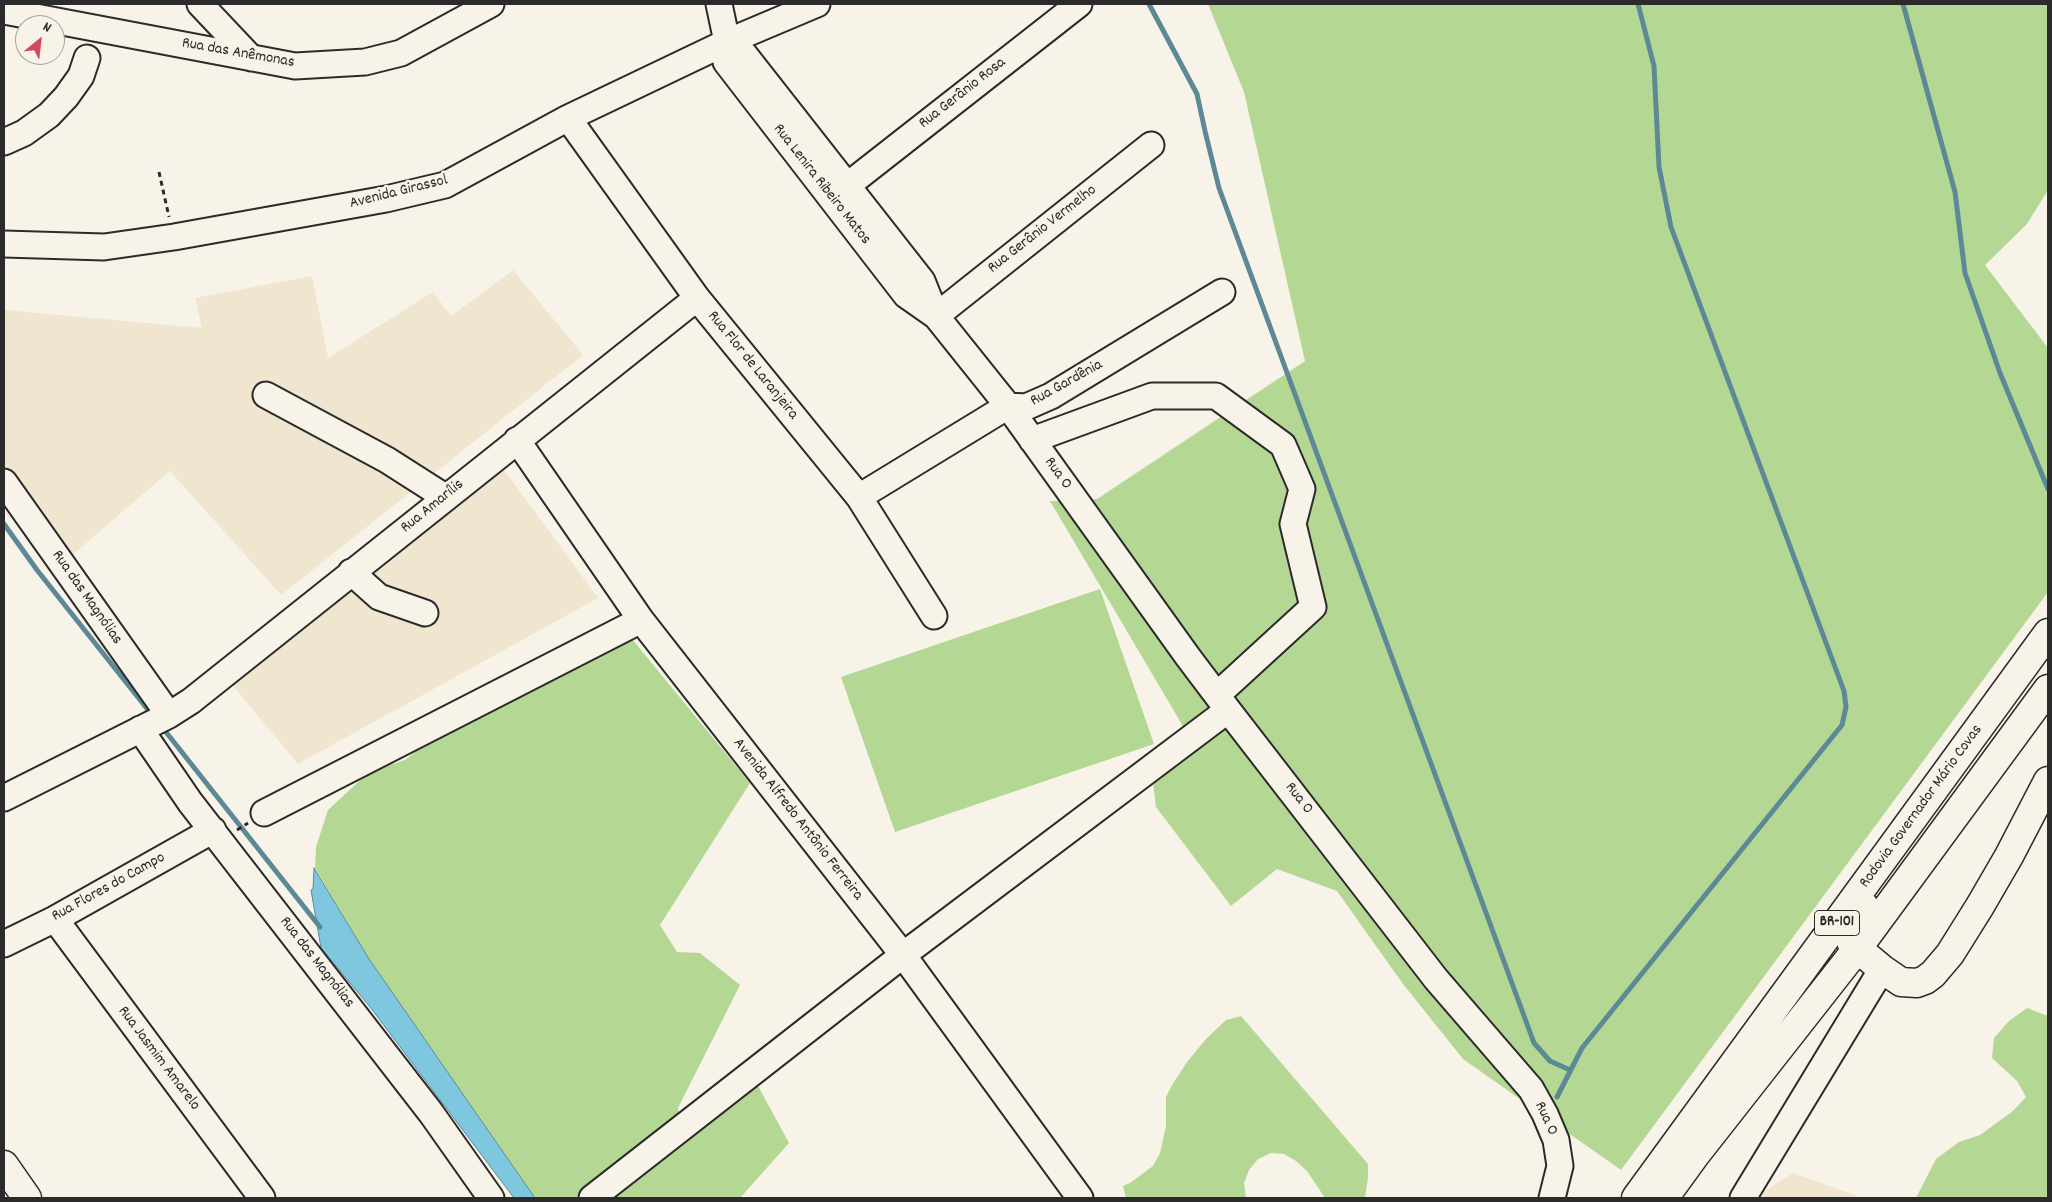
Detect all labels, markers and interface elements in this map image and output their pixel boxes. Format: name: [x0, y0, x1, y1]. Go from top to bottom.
north arrow: [15, 15, 65, 65]
text: N: [39, 17, 55, 38]
street label: Rua das Anêmonas: [180, 35, 296, 73]
street label: Rua Gerânio Rosa: [916, 54, 1010, 134]
street label: Rua Lenira Ribeiro Matos: [768, 121, 874, 249]
street label: Avenida Girassol: [348, 172, 450, 214]
street label: Rua Gerânio Vermelho: [985, 182, 1101, 278]
street label: Rua Flor de Laranjeira: [702, 308, 802, 424]
street label: Rua Gardênia: [1028, 356, 1106, 412]
street label: Rua O: [1039, 454, 1075, 494]
street label: Rua Amarílis: [398, 476, 468, 538]
street label: Rua das Magnólias: [46, 547, 126, 649]
street label: Rodovia Governador Mário Covas: [1856, 722, 1988, 892]
street label: Avenida Alfredo Antônio Ferreira: [728, 735, 866, 905]
street label: Rua O: [1280, 779, 1316, 819]
street label: Rua Flores do Campo: [49, 849, 169, 927]
road number: BR-101: [1814, 910, 1860, 936]
street label: Rua das Magnólias: [274, 913, 358, 1013]
street label: Rua Jasmim Amarelo: [113, 1003, 203, 1115]
street label: Rua O: [1529, 1099, 1561, 1139]

